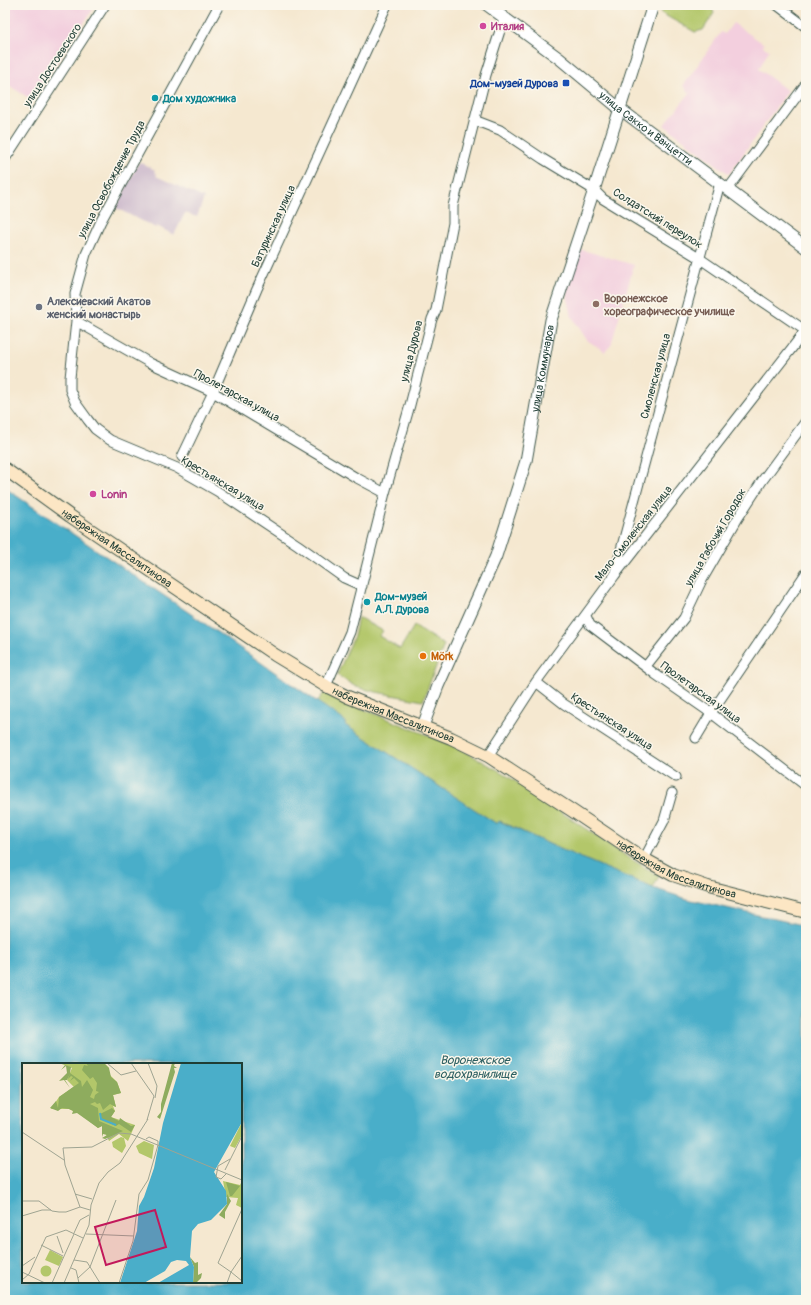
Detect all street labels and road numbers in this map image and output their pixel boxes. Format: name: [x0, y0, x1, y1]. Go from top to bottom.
street label: улица Достоевского: [20, 21, 84, 110]
street label: улица Сакко и Ванцетти: [596, 88, 695, 168]
street label: улица Освобождение Труда: [75, 118, 148, 241]
street label: Батуринская улица: [249, 183, 298, 269]
street label: Солдатский переулок: [611, 186, 705, 251]
street label: улица Дурова: [397, 319, 425, 384]
street label: улица Коммунаров: [529, 324, 557, 414]
street label: Смоленская улица: [638, 332, 673, 420]
street label: Пролетарская улица: [192, 366, 282, 424]
street label: Крестьянская улица: [179, 453, 267, 513]
street label: Мало-Смоленская улица: [592, 483, 675, 584]
street label: улица Рабочий Городок: [682, 486, 749, 589]
street label: набережная Массалитинова: [59, 506, 174, 590]
street label: Пролетарская улица: [658, 659, 743, 726]
street label: набережная Массалитинова: [330, 684, 456, 746]
street label: Крестьянская улица: [568, 690, 655, 753]
street label: набережная Массалитинова: [614, 837, 738, 901]

